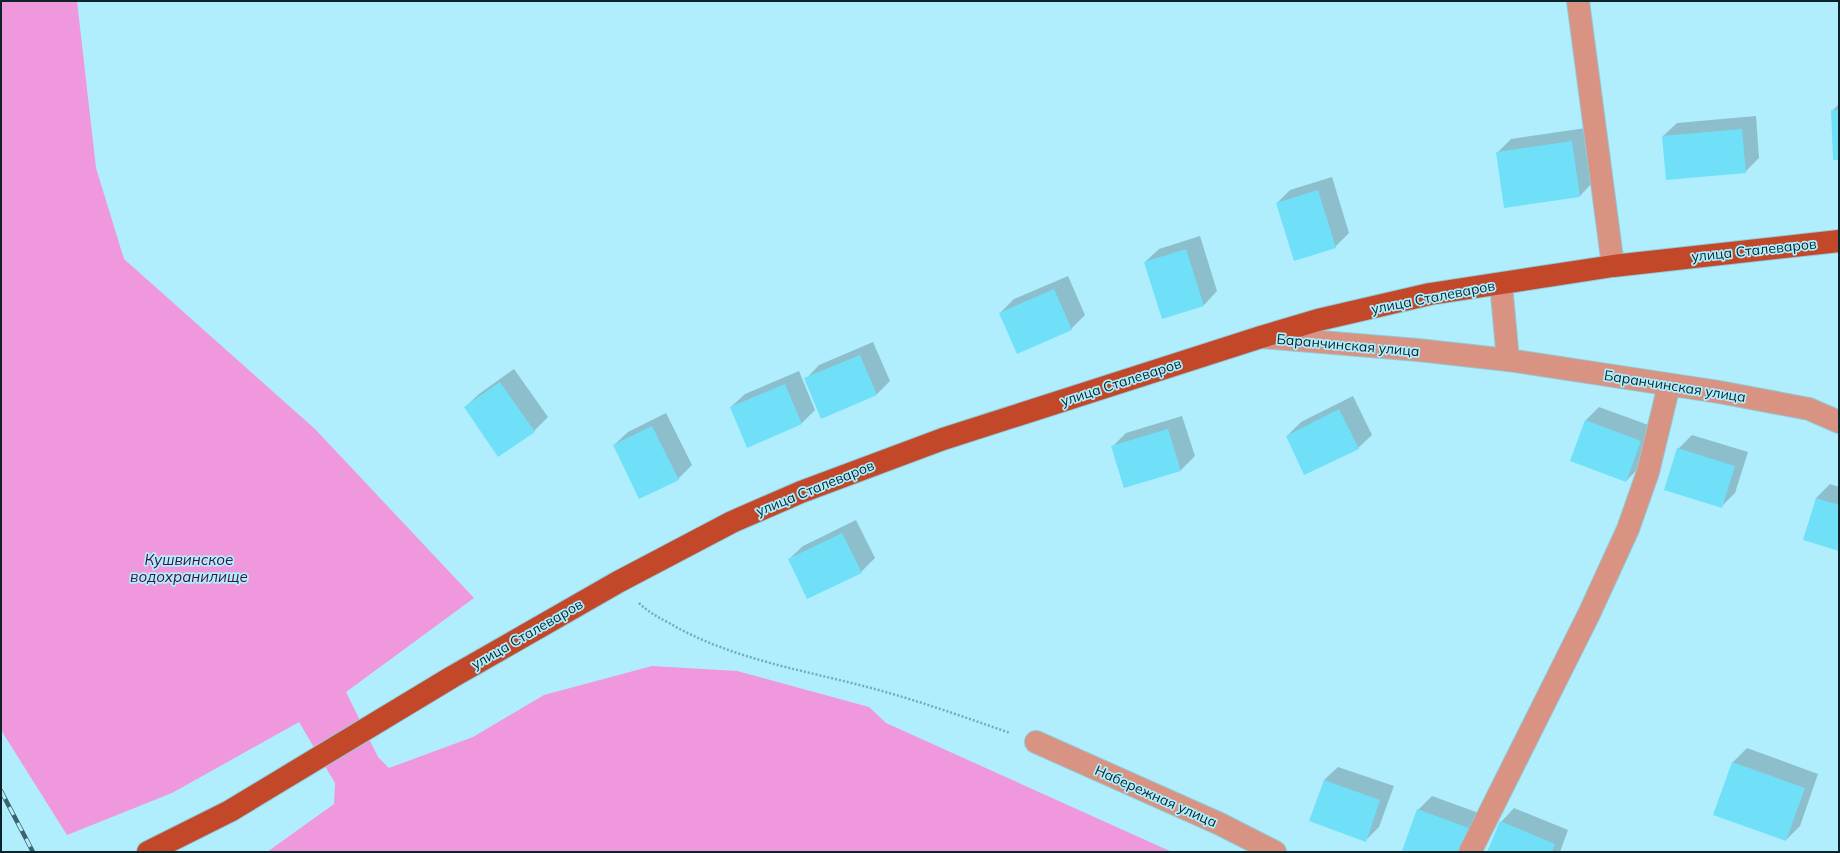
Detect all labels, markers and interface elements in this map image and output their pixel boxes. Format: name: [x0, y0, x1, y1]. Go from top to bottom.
street label: улица Сталеваров: [1691, 234, 1818, 266]
street label: улица Сталеваров: [1370, 276, 1497, 318]
street label: Баранчинская улица: [1276, 330, 1420, 360]
street label: улица Сталеваров: [1058, 354, 1184, 410]
street label: Баранчинская улица: [1603, 366, 1747, 406]
street label: улица Сталеваров: [753, 456, 877, 520]
water label: Кушвинское водохранилище: [130, 550, 248, 586]
street label: улица Сталеваров: [468, 595, 586, 673]
street label: Набережная улица: [1092, 761, 1220, 831]

